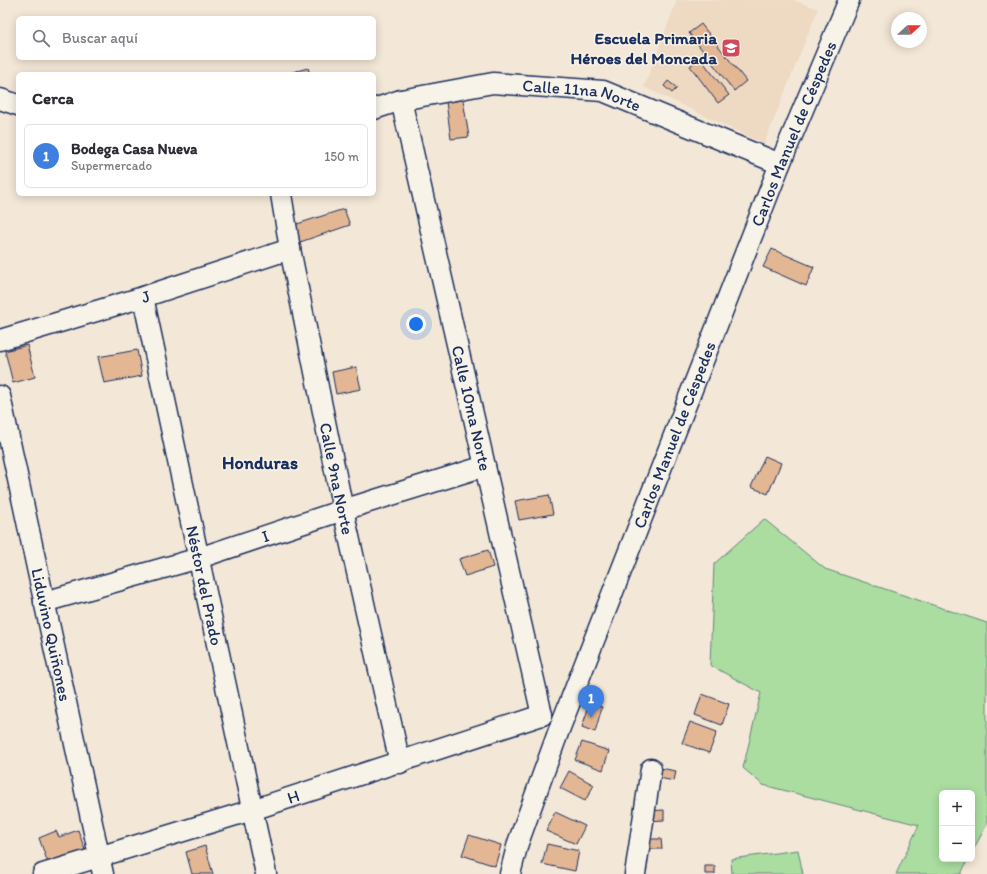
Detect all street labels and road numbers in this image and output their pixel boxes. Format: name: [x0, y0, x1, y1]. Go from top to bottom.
street label: Carlos Manuel de Céspedes: [747, 38, 841, 229]
street label: Calle 11na Norte: [522, 75, 644, 116]
street label: J: [138, 285, 153, 307]
street label: Carlos Manuel de Céspedes: [629, 339, 720, 531]
street label: Calle 10ma Norte: [448, 343, 496, 473]
street label: Calle 9na Norte: [315, 421, 358, 536]
street label: Néstor del Prado: [182, 524, 227, 647]
street label: I: [259, 525, 271, 546]
street label: Liduvino Quiñones: [27, 566, 75, 703]
street label: H: [285, 785, 302, 808]

